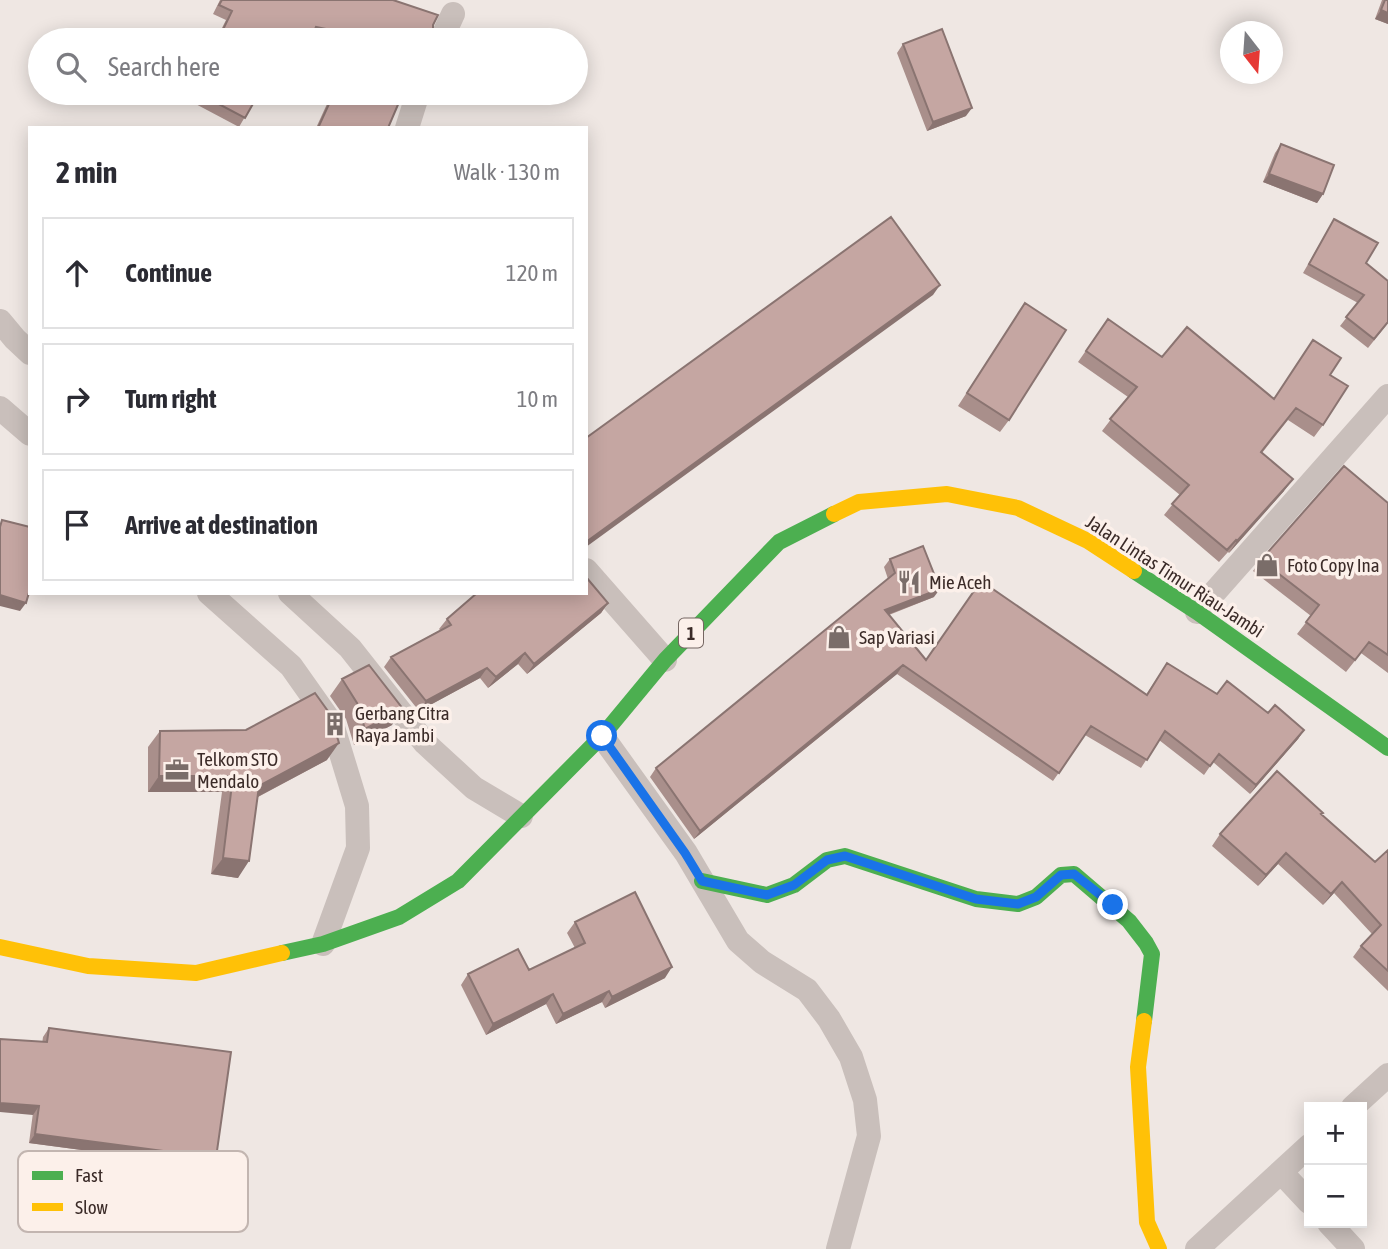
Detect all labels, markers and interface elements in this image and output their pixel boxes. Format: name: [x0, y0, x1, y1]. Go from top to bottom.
north arrow: [1220, 21, 1283, 84]
search box: [28, 28, 588, 105]
icon: search: [52, 48, 90, 86]
text: Search here: [108, 52, 220, 82]
text: 2 min: [56, 155, 117, 189]
text: Walk · 130 m: [454, 159, 560, 185]
icon: ahead: [58, 254, 96, 292]
text: Continue: [125, 258, 212, 288]
text: 120 m: [506, 260, 558, 286]
icon: right: [58, 380, 96, 418]
text: Turn right: [125, 384, 216, 414]
text: 10 m: [517, 386, 558, 412]
icon: arrive: [58, 506, 96, 544]
text: Arrive at destination: [125, 510, 318, 540]
street label: Jalan Lintas Timur Riau-Jambi: [1082, 510, 1268, 642]
shop icon: Foto Copy Ina: [1253, 551, 1281, 579]
place label: Foto Copy Ina: [1287, 554, 1380, 576]
restaurant icon: Mie Aceh: [895, 568, 923, 596]
place label: Mie Aceh: [929, 571, 992, 593]
road number: 1: [679, 618, 703, 648]
shop icon: Sap Variasi: [825, 623, 853, 651]
place label: Sap Variasi: [859, 626, 935, 648]
place label: Gerbang Citra Raya Jambi: [355, 702, 450, 746]
building icon: Gerbang Citra Raya Jambi: [321, 710, 349, 738]
route start: [586, 720, 617, 751]
place label: Telkom STO Mendalo: [197, 748, 278, 792]
office icon: Telkom STO Mendalo: [163, 756, 191, 784]
route end: [1097, 889, 1128, 920]
map controls: [1304, 1102, 1367, 1228]
button: +: [1304, 1102, 1367, 1165]
legend: [18, 1151, 248, 1232]
text: Fast: [75, 1164, 103, 1186]
button: −: [1304, 1165, 1367, 1228]
text: Slow: [75, 1196, 109, 1218]

